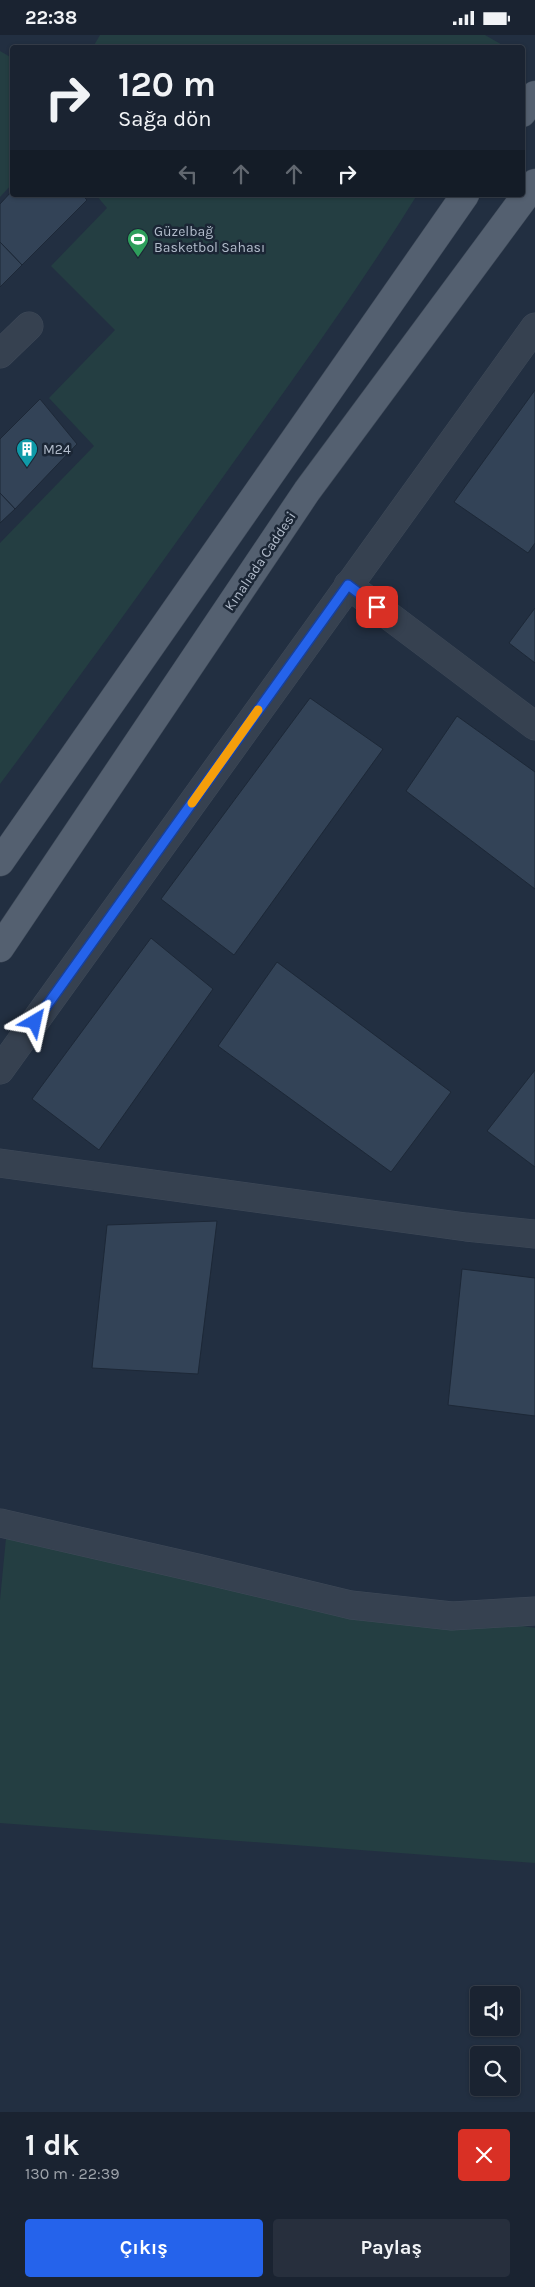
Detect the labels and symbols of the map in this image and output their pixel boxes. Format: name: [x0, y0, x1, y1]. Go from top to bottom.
place label: Güzelbağ Basketbol Sahası: [154, 223, 265, 256]
sports icon: Güzelbağ Basketbol Sahası: [126, 227, 150, 258]
building icon: M24: [15, 437, 39, 468]
place label: M24: [43, 441, 71, 458]
street label: Kınalıada Caddesi: [221, 509, 300, 614]
pin: [356, 586, 398, 628]
position arrow: [8, 995, 60, 1047]

